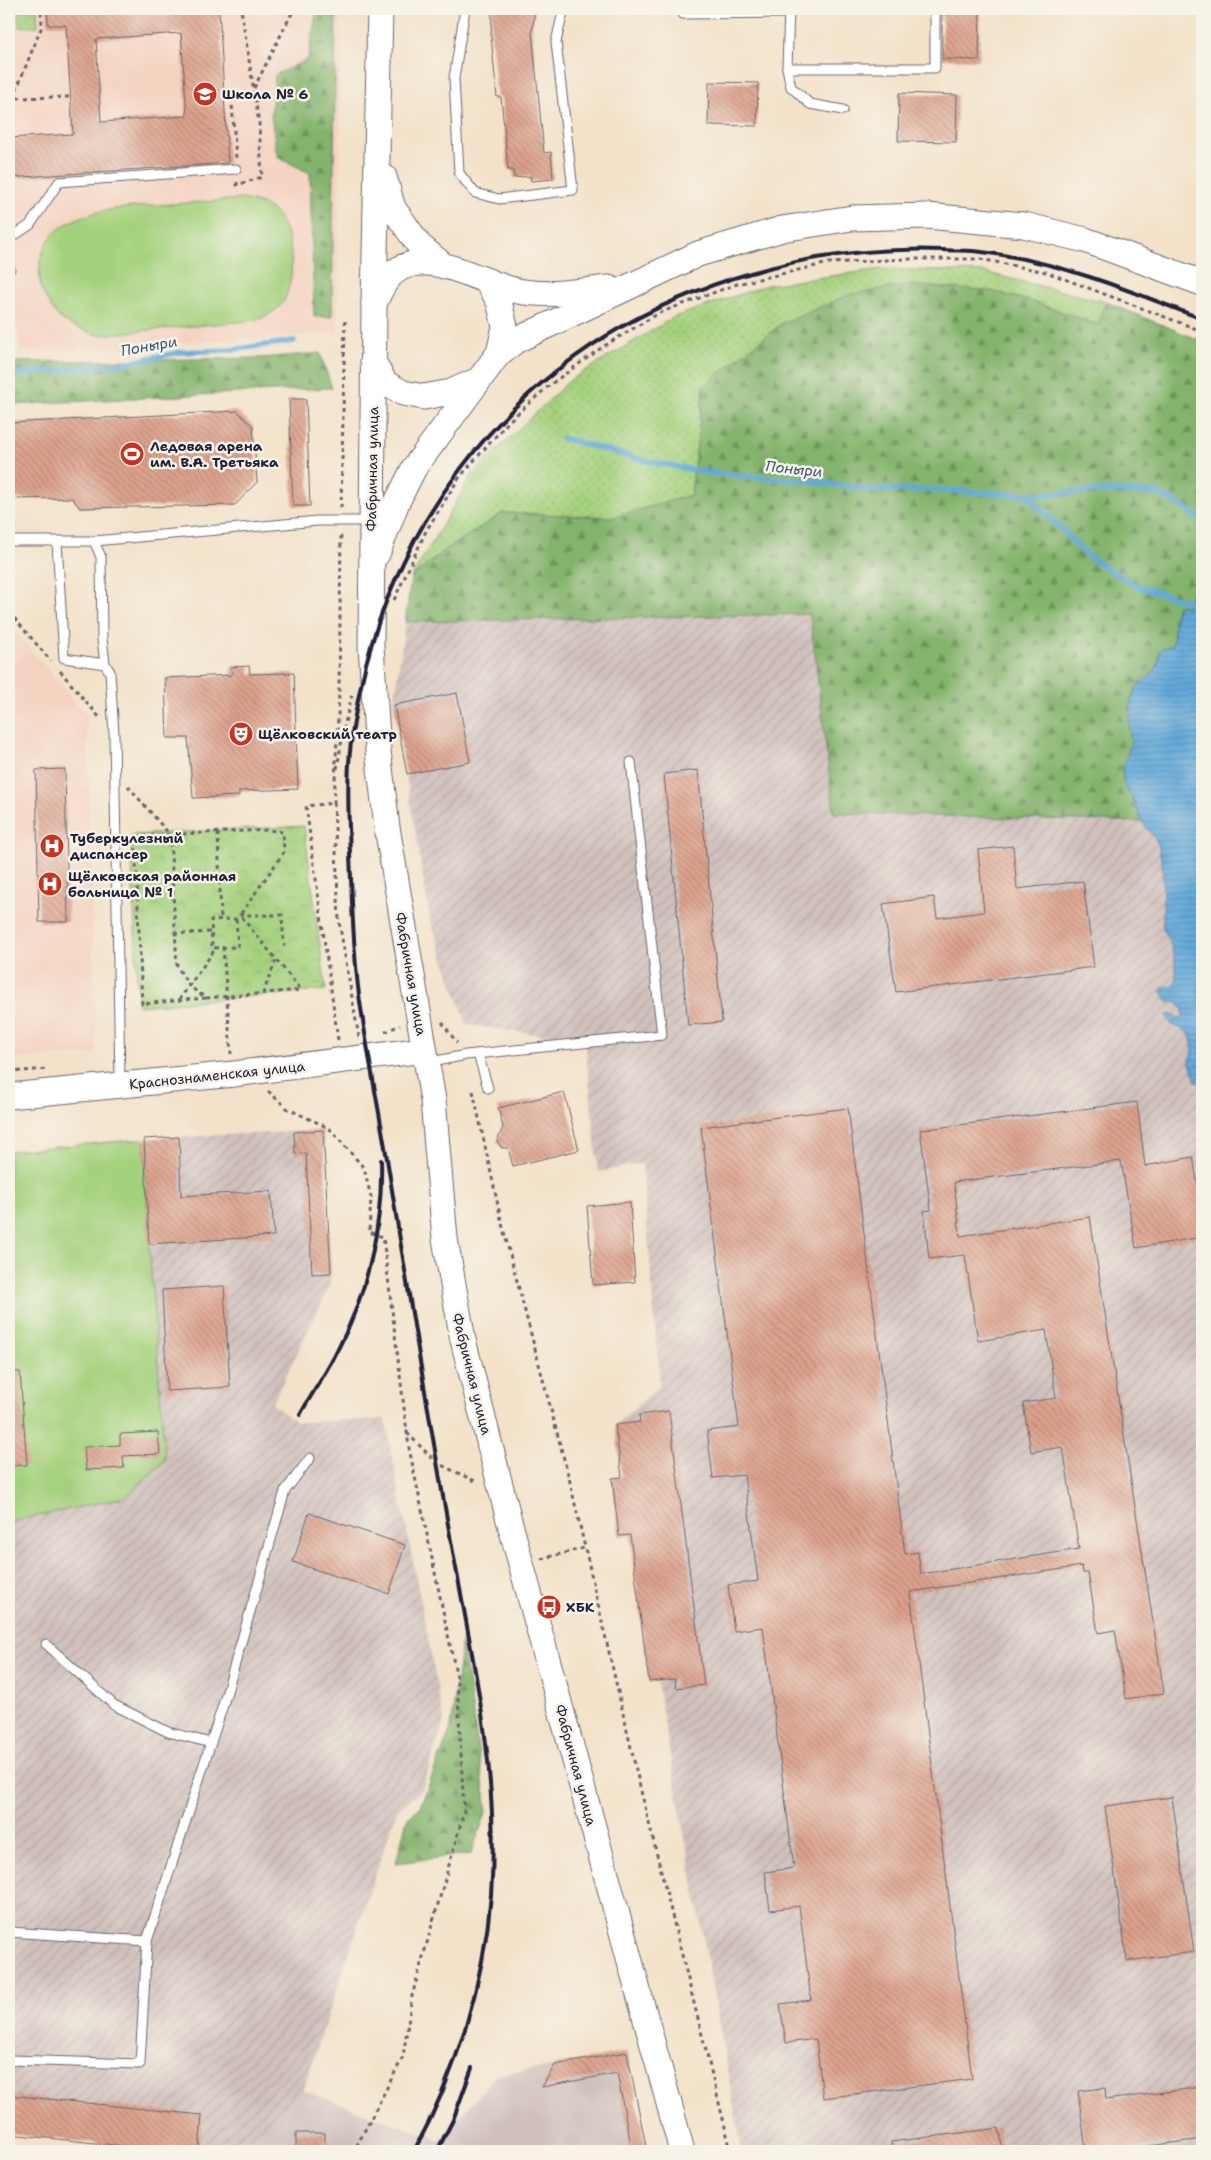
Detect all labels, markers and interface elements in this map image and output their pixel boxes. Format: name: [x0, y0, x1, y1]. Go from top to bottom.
school or university icon: Школа № 6: [192, 81, 218, 107]
place label: Школа № 6: [222, 85, 308, 103]
water label: Поныри: [119, 331, 179, 361]
street label: Фабричная улица: [362, 406, 382, 532]
place label: Ледовая арена им. В.А. Третьяка: [150, 437, 279, 471]
sports icon: Ледовая арена им. В.А. Третьяка: [119, 441, 145, 467]
water label: Поныри: [765, 456, 823, 482]
theatre icon: Щёлковский театр: [228, 721, 254, 747]
place label: Щёлковский театр: [258, 725, 397, 743]
place label: Туберкулезный диспансер: [70, 829, 184, 863]
hospital icon: Туберкулезный диспансер: [39, 833, 65, 859]
place label: Щёлковская районная больница № 1: [68, 867, 236, 901]
hospital icon: Щёлковская районная больница № 1: [37, 871, 63, 897]
street label: Фабричная улица: [391, 911, 431, 1037]
street label: Краснознаменская улица: [128, 1057, 306, 1093]
street label: Фабричная улица: [448, 1311, 496, 1437]
bus stop icon: ХБК: [536, 1594, 562, 1620]
place label: ХБК: [566, 1598, 595, 1616]
street label: Фабричная улица: [551, 1702, 601, 1828]

